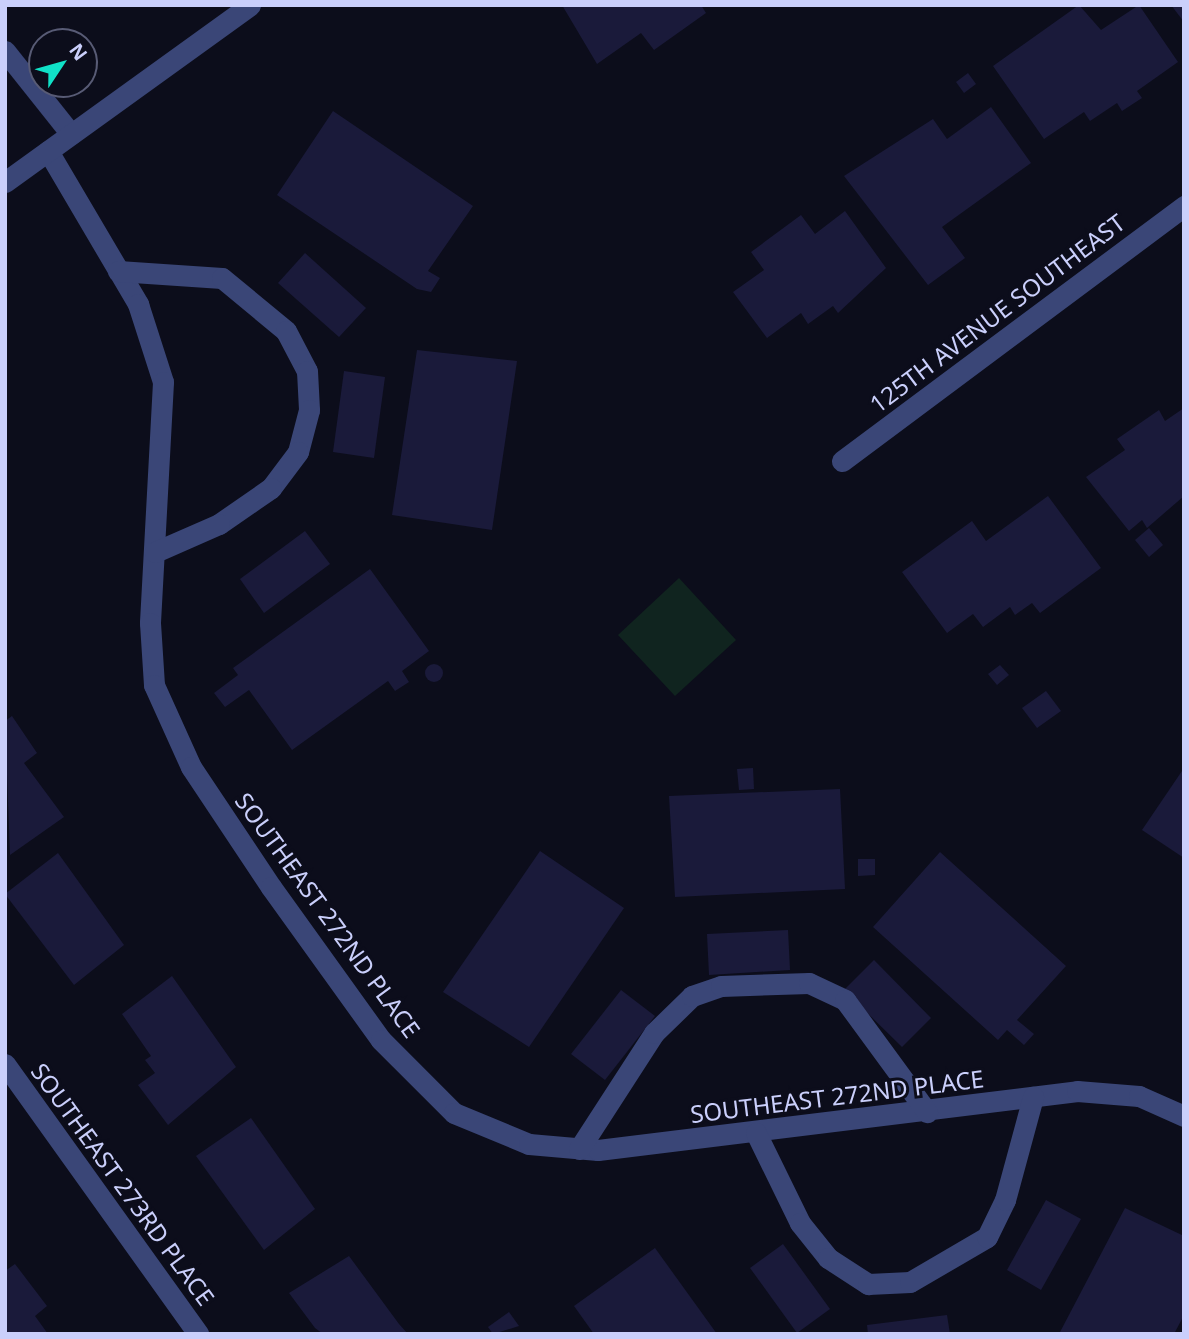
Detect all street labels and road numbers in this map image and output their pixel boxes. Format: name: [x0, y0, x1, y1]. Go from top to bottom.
street label: 125TH AVENUE SOUTHEAST: [864, 208, 1130, 418]
street label: SOUTHEAST 272ND PLACE: [229, 787, 427, 1043]
street label: SOUTHEAST 273RD PLACE: [25, 1057, 221, 1311]
street label: SOUTHEAST 272ND PLACE: [689, 1064, 985, 1128]

